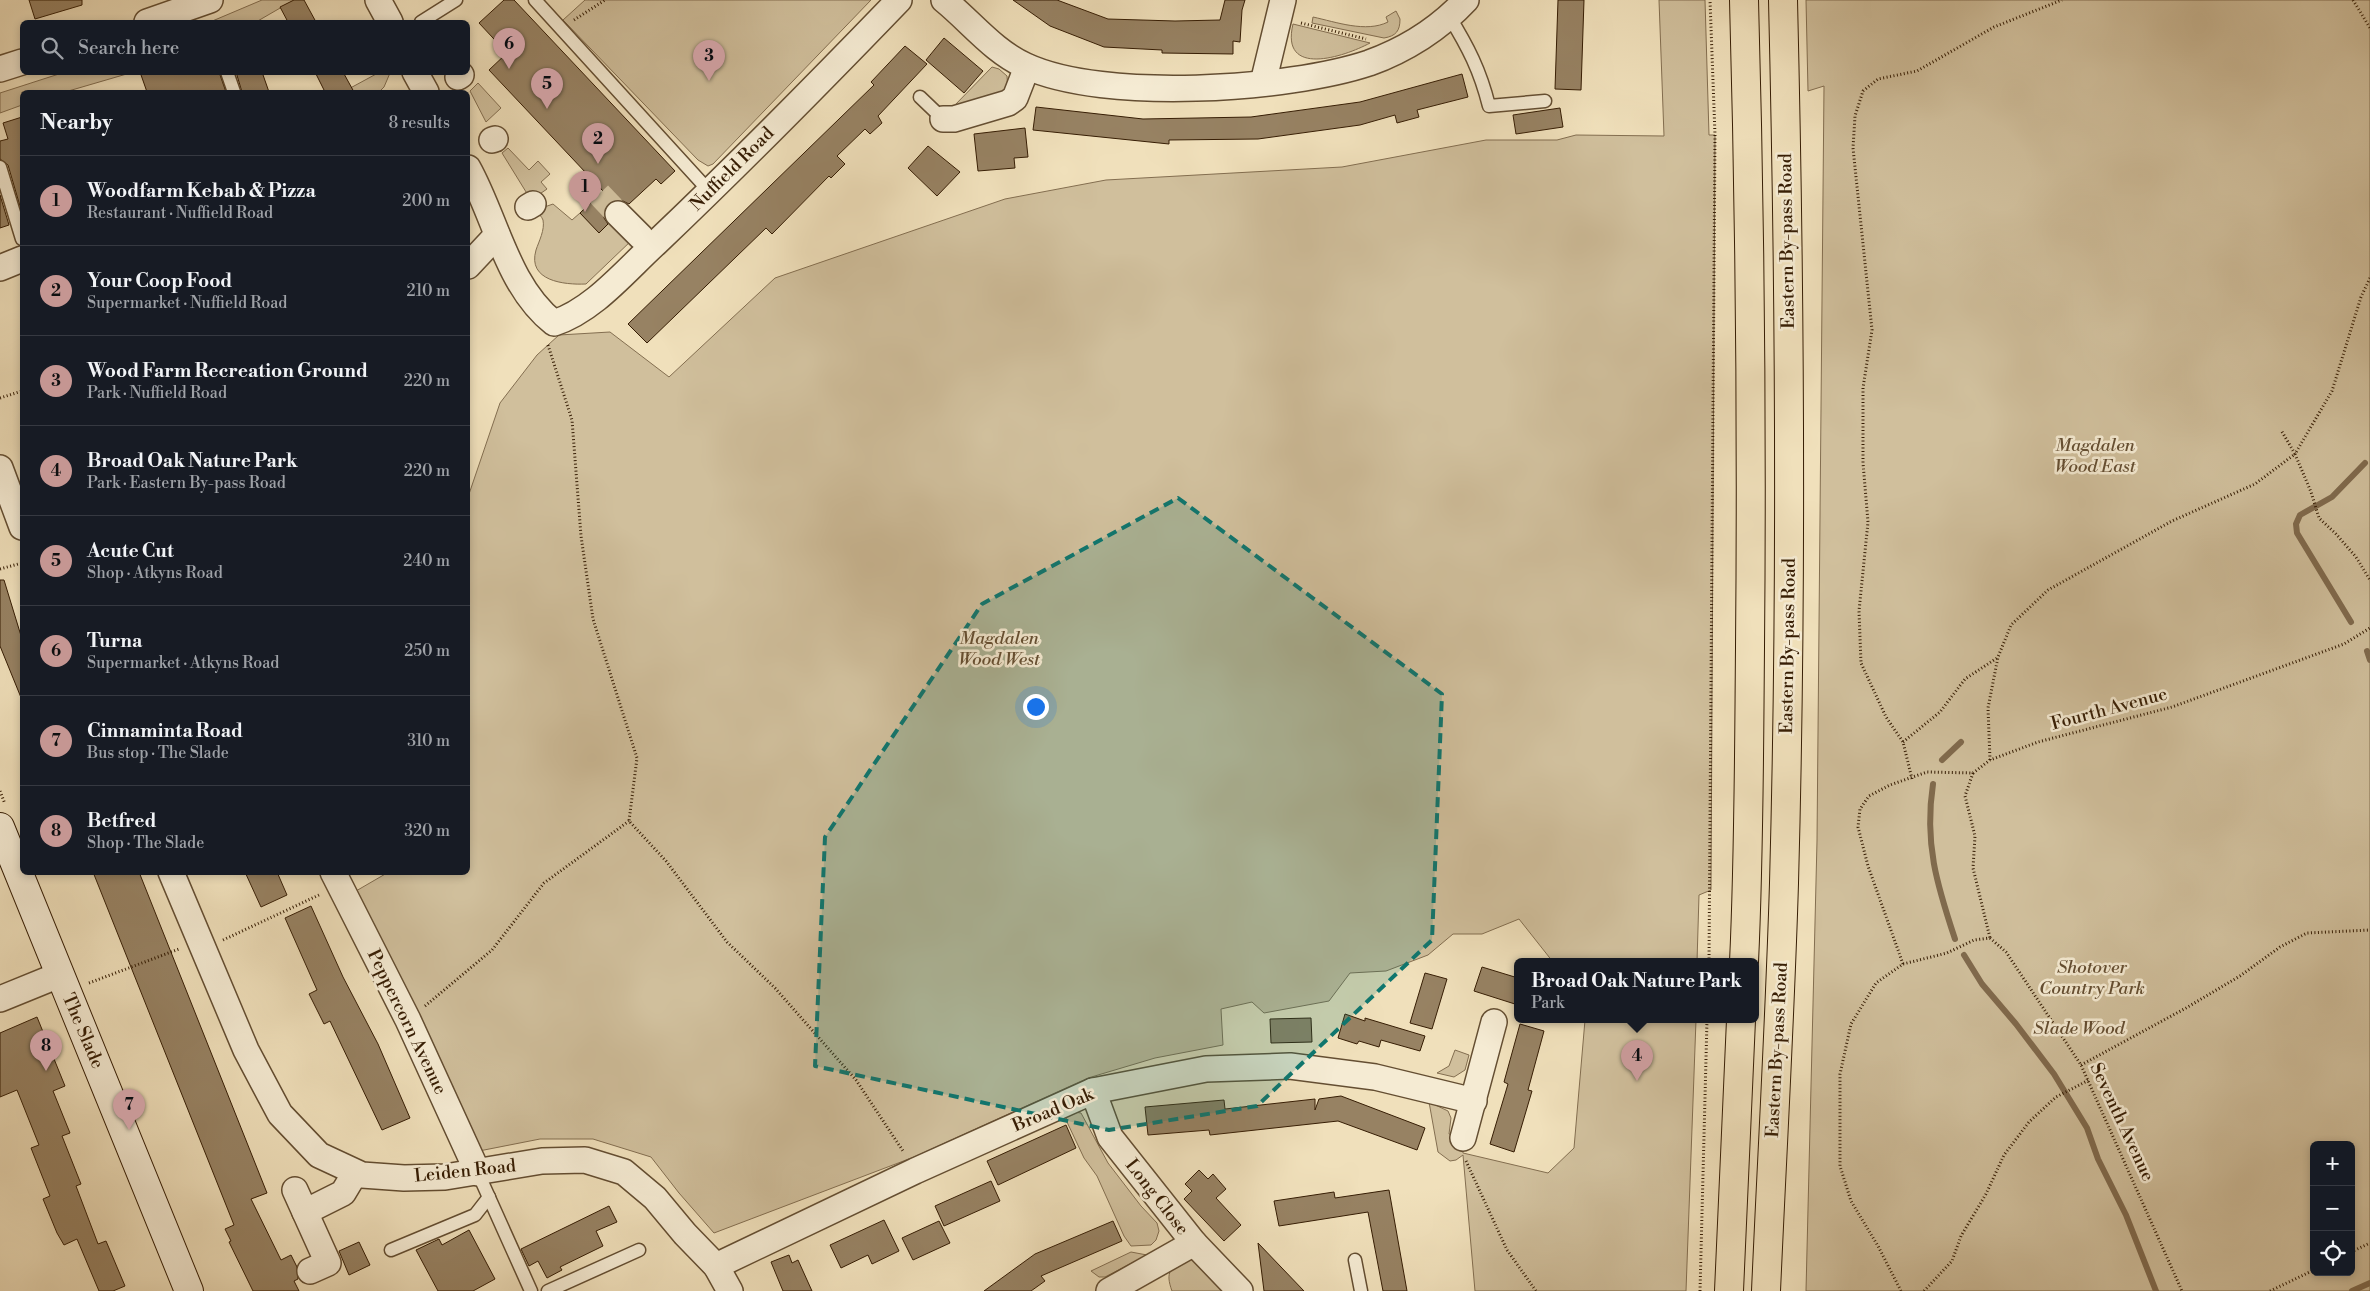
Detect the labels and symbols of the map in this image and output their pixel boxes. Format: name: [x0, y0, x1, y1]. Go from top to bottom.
pin: 6: [493, 28, 525, 69]
pin: 3: [693, 40, 725, 81]
pin: 5: [531, 68, 563, 109]
street label: Nuffield Road: [685, 122, 779, 216]
pin: 2: [582, 123, 614, 164]
street label: Eastern By-pass Road: [1774, 152, 1800, 329]
pin: 1: [569, 171, 601, 212]
park label: Magdalen Wood East: [2054, 434, 2137, 478]
street label: Eastern By-pass Road: [1775, 557, 1801, 734]
park label: Magdalen Wood West: [958, 627, 1041, 671]
street label: Fourth Avenue: [2048, 682, 2170, 736]
your location: [1023, 694, 1049, 720]
street label: Peppercorn Avenue: [362, 946, 452, 1098]
park label: Shotover Country Park: [2039, 956, 2145, 1000]
street label: Eastern By-pass Road: [1761, 961, 1793, 1138]
street label: The Slade: [57, 990, 109, 1072]
park label: Slade Wood: [2033, 1017, 2126, 1040]
pin: 8: [30, 1030, 62, 1071]
pin: 4: [1621, 1040, 1653, 1081]
street label: Seventh Avenue: [2084, 1059, 2160, 1185]
street label: Broad Oak: [1008, 1082, 1099, 1138]
pin: 7: [113, 1089, 145, 1130]
street label: Leiden Road: [413, 1154, 518, 1188]
street label: Long Close: [1120, 1154, 1194, 1240]

